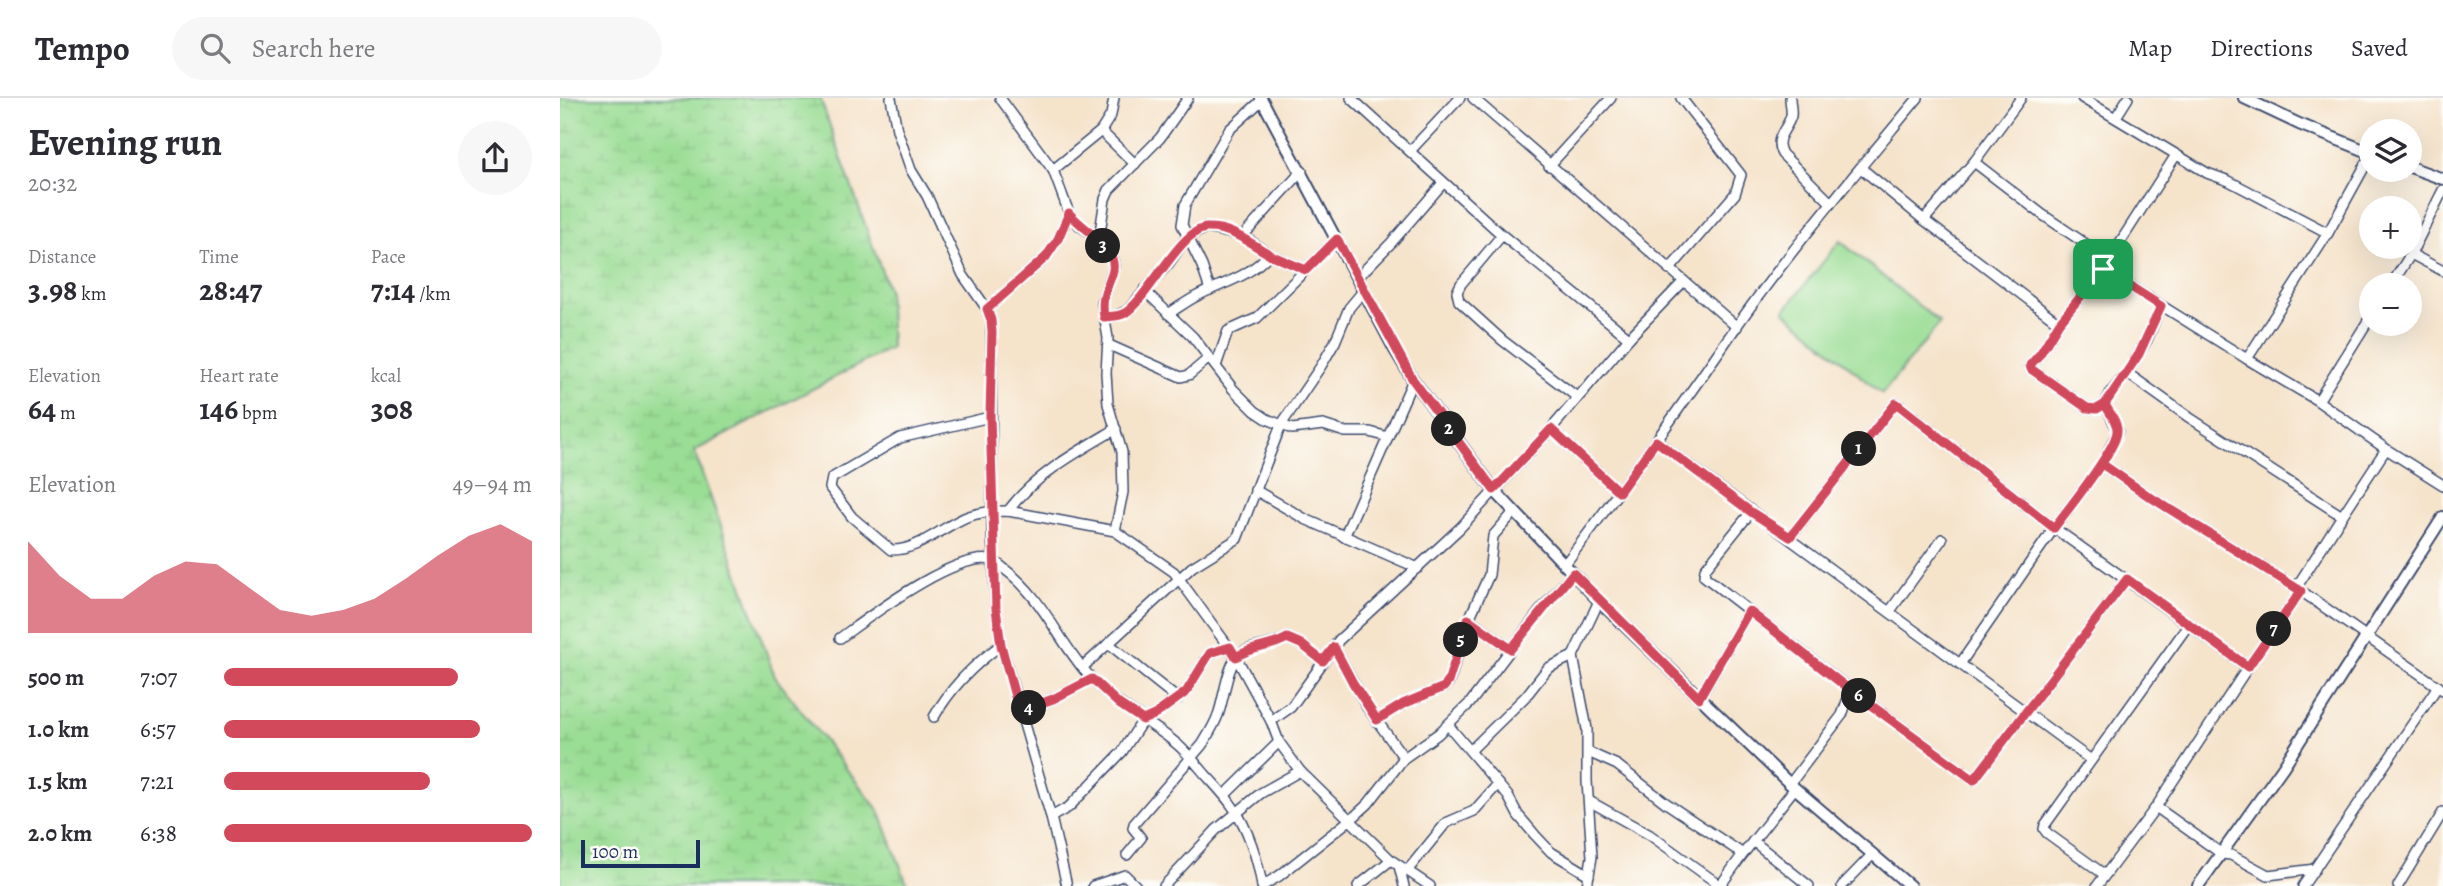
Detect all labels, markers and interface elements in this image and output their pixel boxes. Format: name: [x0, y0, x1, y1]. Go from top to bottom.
search box: [172, 17, 662, 80]
text: Tempo: [35, 26, 130, 71]
icon: search: [196, 29, 234, 67]
text: Search here: [252, 31, 375, 66]
text: Map: [2128, 32, 2172, 64]
text: Directions: [2210, 32, 2313, 64]
text: Saved: [2351, 32, 2408, 64]
text: Evening run: [28, 116, 222, 168]
map controls: [2359, 119, 2422, 336]
button: layers: [2359, 119, 2422, 182]
button: share: [458, 121, 532, 195]
text: 20:32: [28, 168, 77, 199]
button: +: [2359, 196, 2422, 259]
pin: 3: [1086, 228, 1120, 264]
text: 3: [1098, 232, 1107, 258]
pin: [2073, 239, 2133, 299]
text: Distance: [28, 244, 96, 270]
text: Time: [199, 244, 239, 270]
text: Pace: [371, 244, 406, 270]
icon: arrive: [2084, 250, 2122, 288]
text: 3.98: [28, 270, 77, 310]
text: 28:47: [199, 270, 262, 310]
text: 7:14: [371, 270, 415, 310]
button: −: [2359, 273, 2422, 336]
text: km: [77, 281, 106, 307]
text: /km: [415, 281, 451, 307]
text: Elevation: [28, 363, 101, 389]
text: Heart rate: [199, 363, 279, 389]
text: kcal: [371, 363, 401, 389]
text: 64: [28, 389, 56, 429]
text: 146: [199, 389, 238, 429]
text: 308: [371, 389, 413, 429]
text: m: [56, 400, 76, 426]
text: bpm: [238, 400, 277, 426]
pin: 2: [1432, 412, 1466, 446]
text: 2: [1444, 415, 1453, 441]
pin: 1: [1842, 432, 1876, 466]
text: 1: [1855, 435, 1862, 461]
text: Elevation: [28, 469, 116, 500]
text: 49–94 m: [453, 469, 532, 500]
pin: 7: [2256, 612, 2292, 646]
text: 7: [2269, 615, 2278, 641]
pin: 5: [1444, 622, 1478, 658]
text: 5: [1456, 626, 1465, 652]
text: 500 m: [28, 662, 84, 693]
text: 7:07: [140, 662, 177, 693]
pin: 6: [1842, 678, 1876, 714]
text: 6: [1854, 682, 1863, 708]
pin: 4: [1012, 690, 1046, 726]
text: 4: [1024, 694, 1033, 720]
text: 1.0 km: [28, 714, 89, 745]
text: 6:57: [140, 714, 176, 745]
text: 1.5 km: [28, 766, 88, 797]
text: 7:21: [140, 766, 174, 797]
text: 2.0 km: [28, 818, 92, 849]
text: 6:38: [140, 818, 177, 849]
scale bar: [581, 837, 700, 869]
text: 100 m: [592, 839, 638, 865]

